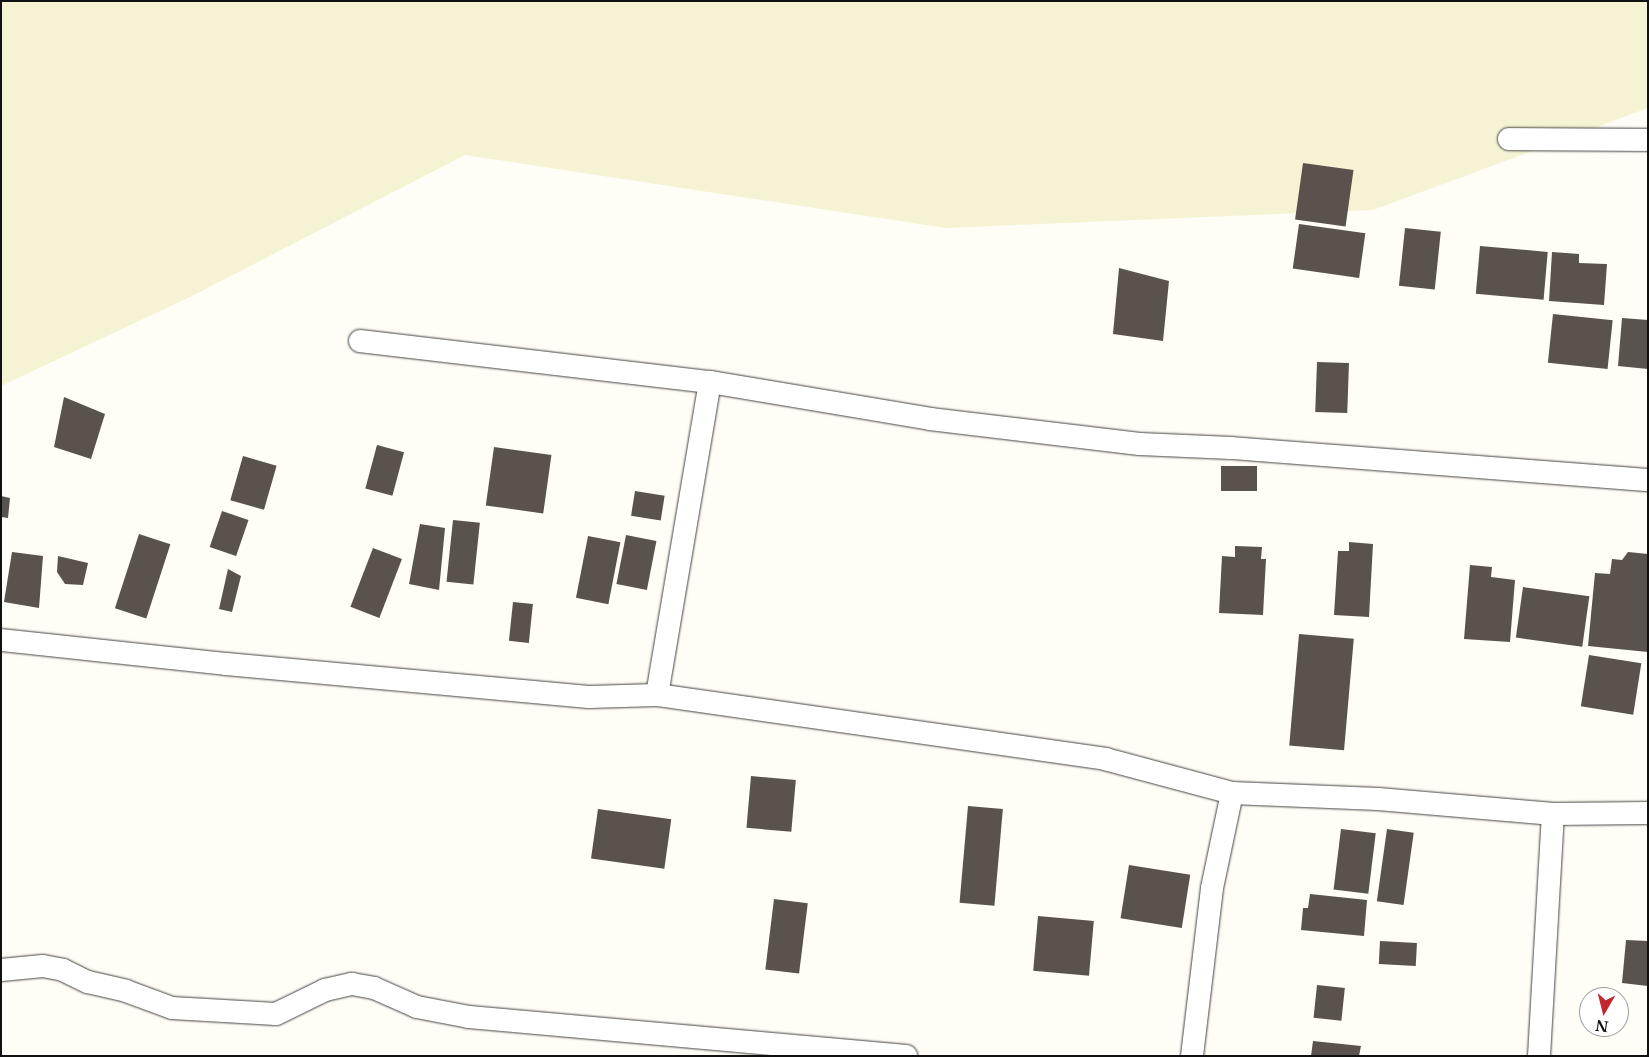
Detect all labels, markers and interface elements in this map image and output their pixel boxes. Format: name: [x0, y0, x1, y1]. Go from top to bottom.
north arrow: [1579, 987, 1629, 1037]
text: N: [1594, 1016, 1610, 1036]

